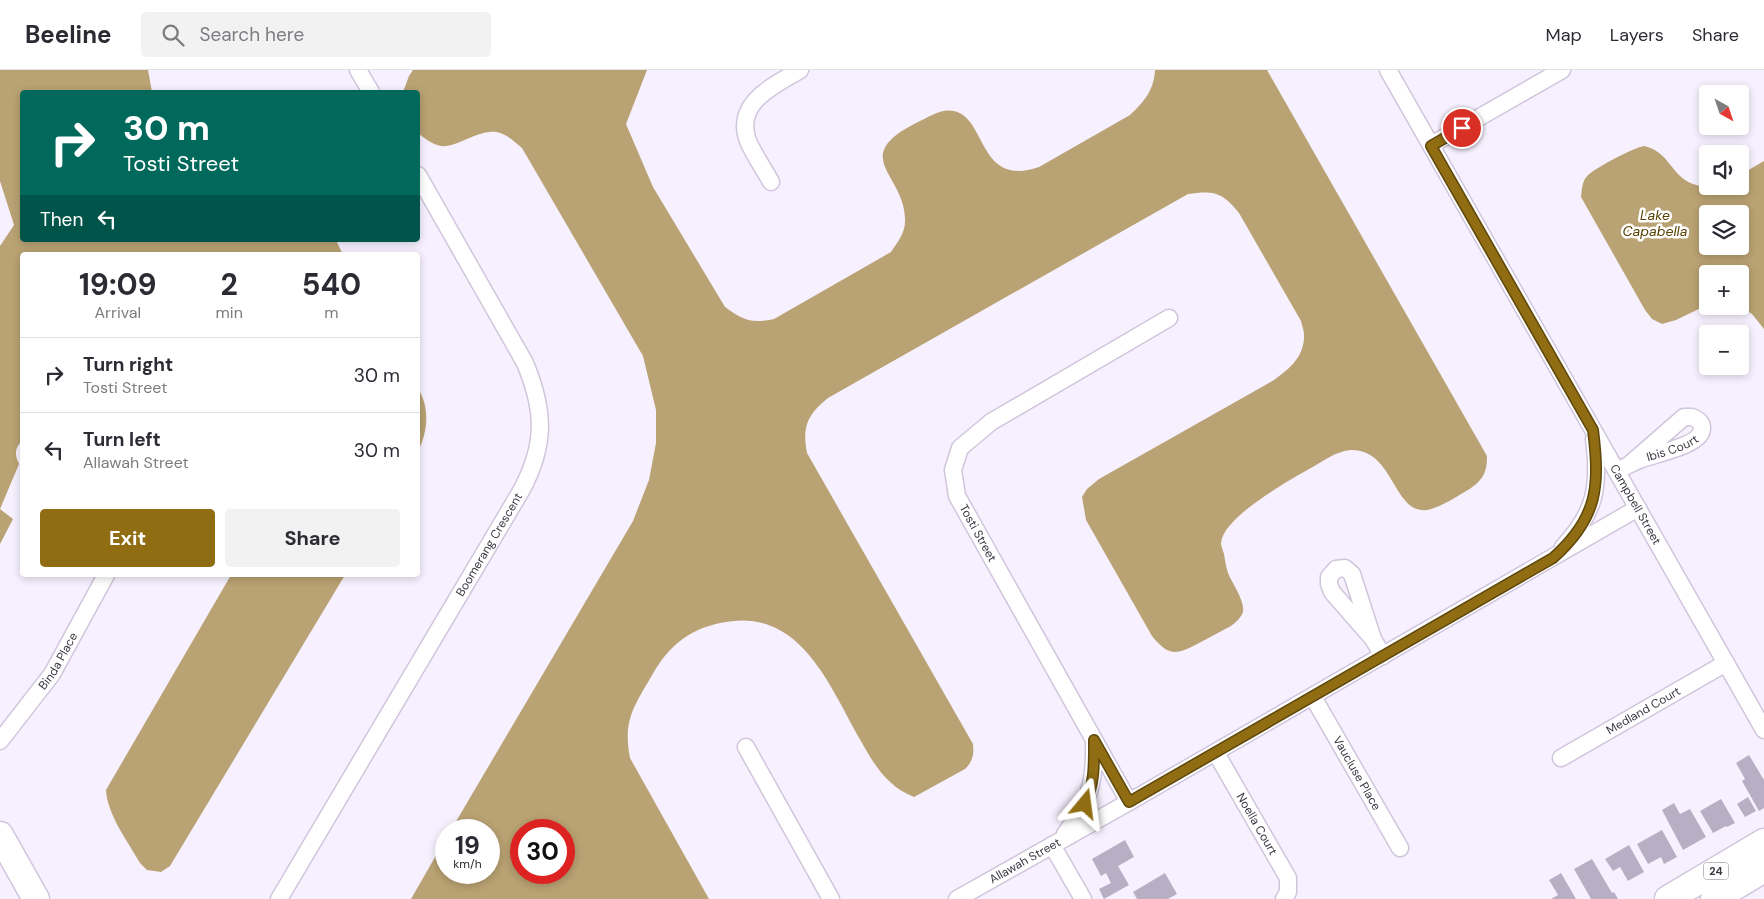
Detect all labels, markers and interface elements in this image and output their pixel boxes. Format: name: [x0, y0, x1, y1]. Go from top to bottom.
search box: [141, 12, 491, 57]
text: Beeline: [25, 19, 111, 50]
icon: search: [159, 21, 187, 49]
text: Search here: [199, 22, 304, 47]
text: Map: [1546, 23, 1582, 47]
text: Layers: [1610, 23, 1664, 47]
text: Share: [1692, 23, 1739, 47]
north arrow: [1699, 85, 1749, 135]
map controls: [1699, 85, 1749, 375]
text: 30 m: [123, 105, 210, 151]
pin: [1441, 107, 1483, 149]
icon: right: [40, 110, 105, 175]
icon: arrive: [1448, 114, 1476, 142]
button: sound: [1699, 145, 1749, 195]
text: Tosti Street: [123, 149, 239, 178]
icon: left: [93, 205, 121, 233]
button: layers: [1699, 205, 1749, 255]
water label: Lake Capabella: [1623, 206, 1688, 240]
text: Then: [40, 207, 83, 232]
text: 19:09: [79, 265, 157, 304]
text: 2: [221, 265, 238, 304]
text: 540: [302, 265, 361, 304]
button: +: [1699, 265, 1749, 315]
text: Arrival: [94, 302, 141, 323]
text: min: [216, 302, 243, 323]
text: m: [324, 302, 339, 323]
button: −: [1699, 325, 1749, 375]
text: Turn right: [83, 352, 173, 377]
icon: right: [40, 361, 68, 389]
text: 30 m: [354, 363, 400, 388]
text: Tosti Street: [83, 377, 167, 398]
text: Turn left: [83, 427, 161, 452]
street label: Ibis Court: [1645, 431, 1702, 465]
icon: left: [40, 436, 68, 464]
text: 30 m: [354, 438, 400, 463]
text: Allawah Street: [83, 452, 189, 473]
street label: Campbell Street: [1606, 461, 1665, 548]
street label: Boomerang Crescent: [452, 490, 526, 599]
street label: Tosti Street: [956, 501, 1000, 565]
button: Exit: [40, 509, 215, 567]
button: Share: [225, 509, 400, 567]
street label: Binda Place: [35, 629, 81, 693]
street label: Medland Court: [1603, 683, 1684, 738]
street label: Vaucluse Place: [1329, 733, 1385, 813]
position arrow: [1058, 777, 1110, 829]
street label: Noella Court: [1233, 790, 1281, 858]
speed limit sign: 30: [510, 819, 575, 884]
text: 19: [455, 829, 480, 862]
street label: Allawah Street: [986, 834, 1064, 887]
text: km/h: [453, 856, 482, 872]
road number: 24: [1704, 862, 1728, 879]

